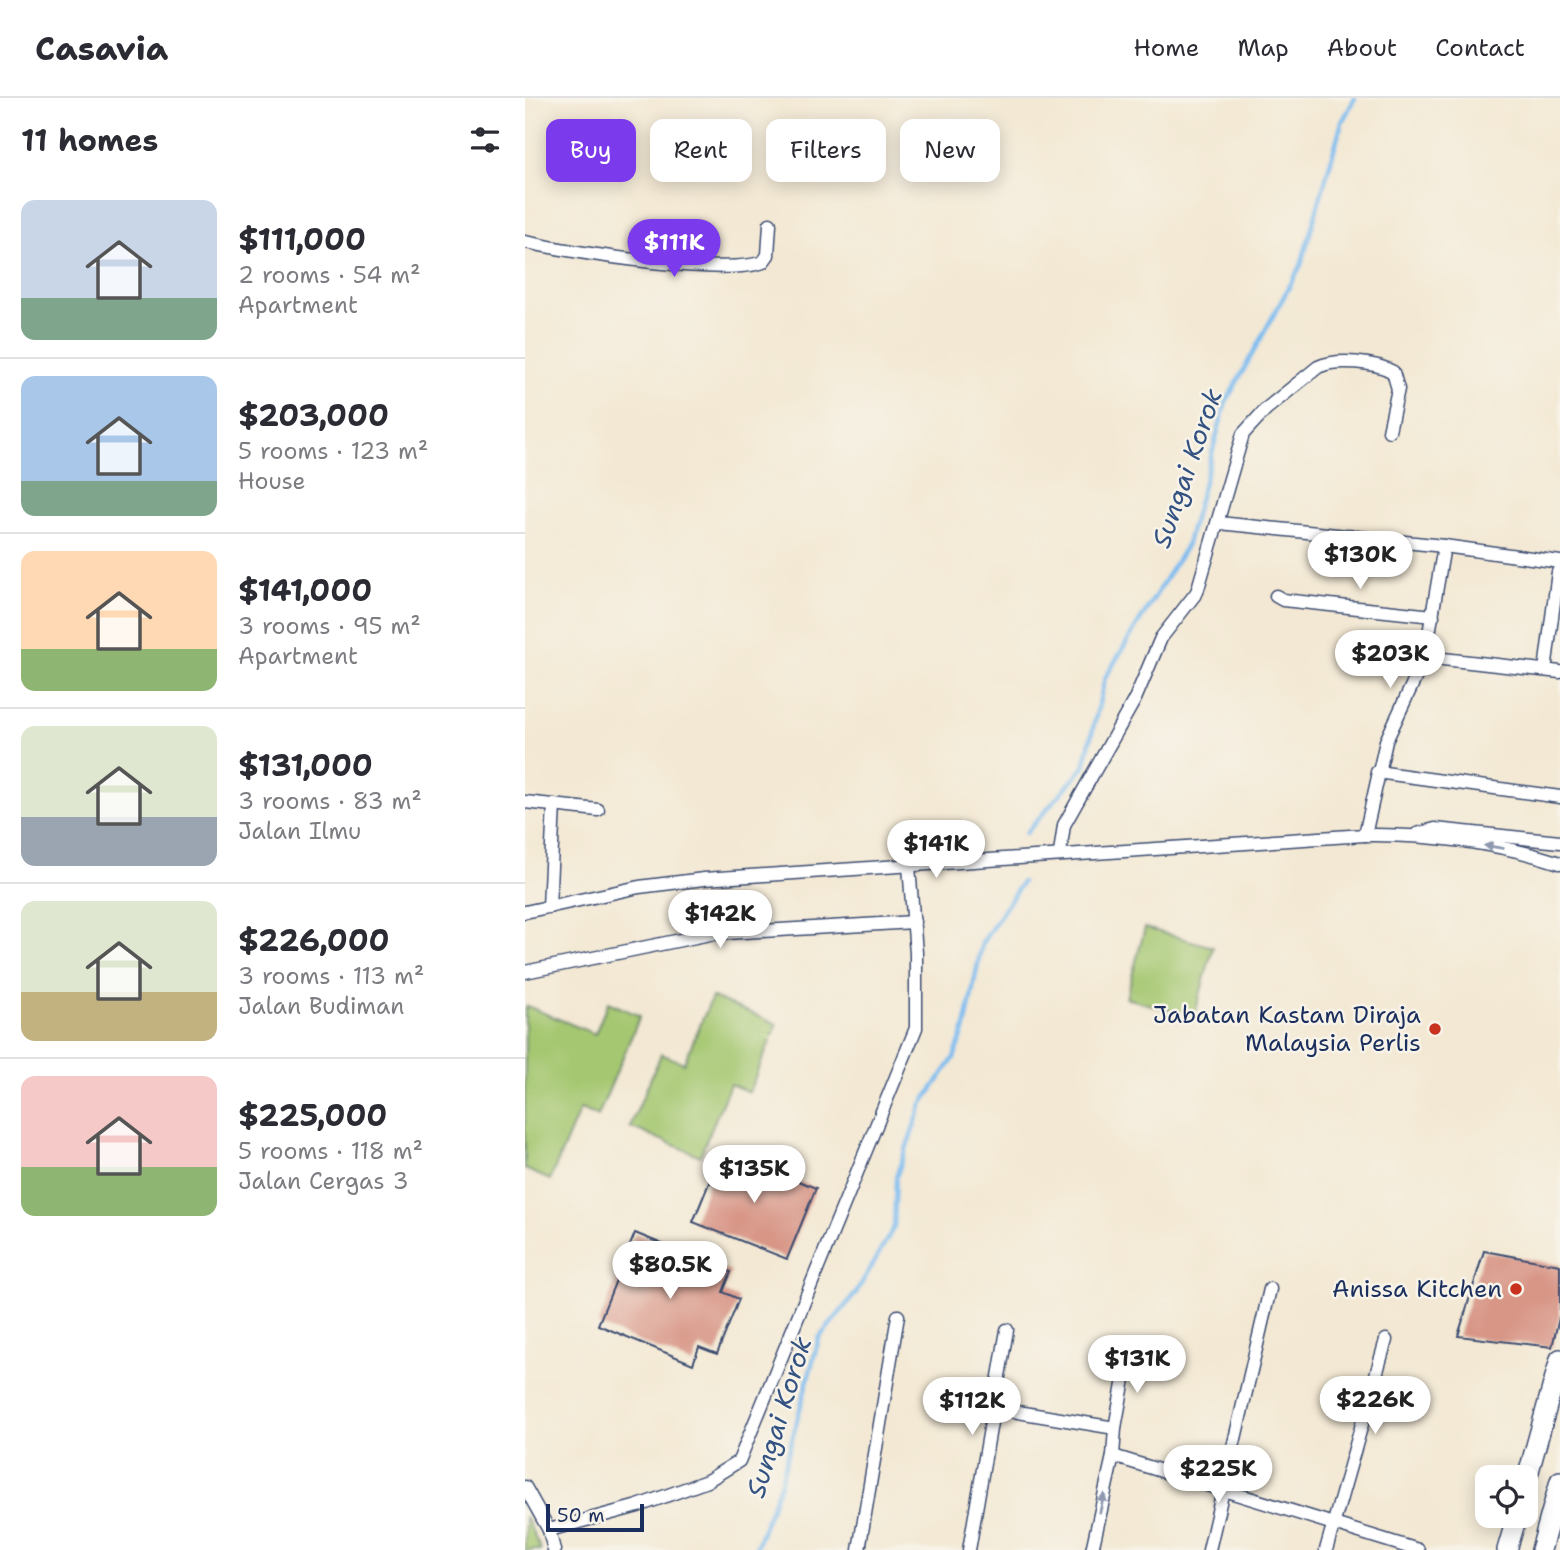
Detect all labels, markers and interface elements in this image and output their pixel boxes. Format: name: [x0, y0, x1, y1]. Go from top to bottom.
text: Casavia: [35, 26, 168, 71]
text: Home: [1133, 32, 1199, 64]
text: Map: [1237, 32, 1289, 64]
text: About: [1327, 32, 1397, 64]
text: Contact: [1435, 32, 1525, 64]
chip: Buy: [546, 119, 636, 182]
chip: Rent: [650, 119, 752, 182]
chip: Filters: [766, 119, 886, 182]
chip: New: [900, 119, 1000, 182]
text: 11 homes: [21, 120, 158, 161]
icon: filters: [466, 121, 504, 159]
text: $111,000: [238, 219, 366, 260]
pin: $111K: [625, 220, 723, 279]
text: $111K: [644, 227, 704, 257]
icon: home: [77, 228, 161, 312]
text: 2 rooms · 54 m²: [238, 260, 421, 290]
text: Apartment: [238, 290, 358, 320]
water label: Sungai Korok: [1143, 383, 1230, 552]
text: $203,000: [238, 395, 389, 436]
icon: home: [77, 404, 161, 488]
text: 5 rooms · 123 m²: [238, 436, 428, 466]
text: House: [238, 466, 306, 496]
pin: $130K: [1311, 532, 1409, 591]
text: $130K: [1324, 539, 1396, 569]
text: $141,000: [238, 570, 372, 611]
icon: home: [77, 579, 161, 663]
text: 3 rooms · 95 m²: [238, 611, 421, 641]
pin: $203K: [1341, 630, 1439, 690]
text: $203K: [1351, 638, 1429, 668]
text: Apartment: [238, 641, 358, 671]
text: $131,000: [238, 745, 373, 786]
icon: home: [77, 754, 161, 838]
text: 3 rooms · 83 m²: [238, 786, 422, 816]
text: Jalan Ilmu: [238, 816, 361, 846]
pin: $141K: [887, 820, 985, 880]
text: $141K: [903, 828, 969, 858]
one-way arrow: [1482, 841, 1504, 852]
pin: $142K: [671, 890, 769, 950]
text: $142K: [684, 898, 756, 928]
text: $226,000: [238, 920, 390, 961]
icon: home: [77, 929, 161, 1013]
text: 3 rooms · 113 m²: [238, 961, 424, 991]
text: Jalan Budiman: [238, 991, 404, 1021]
place label: Jabatan Kastam Diraja Malaysia Perlis: [1153, 999, 1421, 1059]
marker: Jabatan Kastam Diraja Malaysia Perlis: [1427, 1021, 1443, 1037]
text: $225,000: [238, 1095, 387, 1136]
icon: home: [77, 1104, 161, 1188]
text: 5 rooms · 118 m²: [238, 1136, 423, 1166]
pin: $135K: [705, 1146, 803, 1205]
text: $135K: [719, 1153, 790, 1183]
text: Jalan Cergas 3: [238, 1166, 409, 1196]
pin: $80.5K: [613, 1242, 727, 1301]
text: $80.5K: [628, 1249, 712, 1279]
place label: Anissa Kitchen: [1332, 1273, 1502, 1305]
marker: Anissa Kitchen: [1508, 1281, 1524, 1297]
water label: Sungai Korok: [737, 1332, 820, 1502]
pin: $131K: [1088, 1336, 1186, 1395]
text: $131K: [1104, 1343, 1170, 1373]
pin: $226K: [1326, 1376, 1424, 1436]
pin: $112K: [923, 1378, 1021, 1437]
text: $226K: [1336, 1384, 1414, 1414]
text: $112K: [939, 1385, 1005, 1415]
pin: $225K: [1169, 1446, 1267, 1505]
text: $225K: [1179, 1453, 1257, 1483]
map controls: [1475, 1465, 1538, 1528]
button: locate: [1475, 1465, 1538, 1528]
one-way arrow: [1097, 1492, 1108, 1514]
scale bar: [546, 1501, 644, 1533]
text: 50 m: [557, 1503, 605, 1528]

